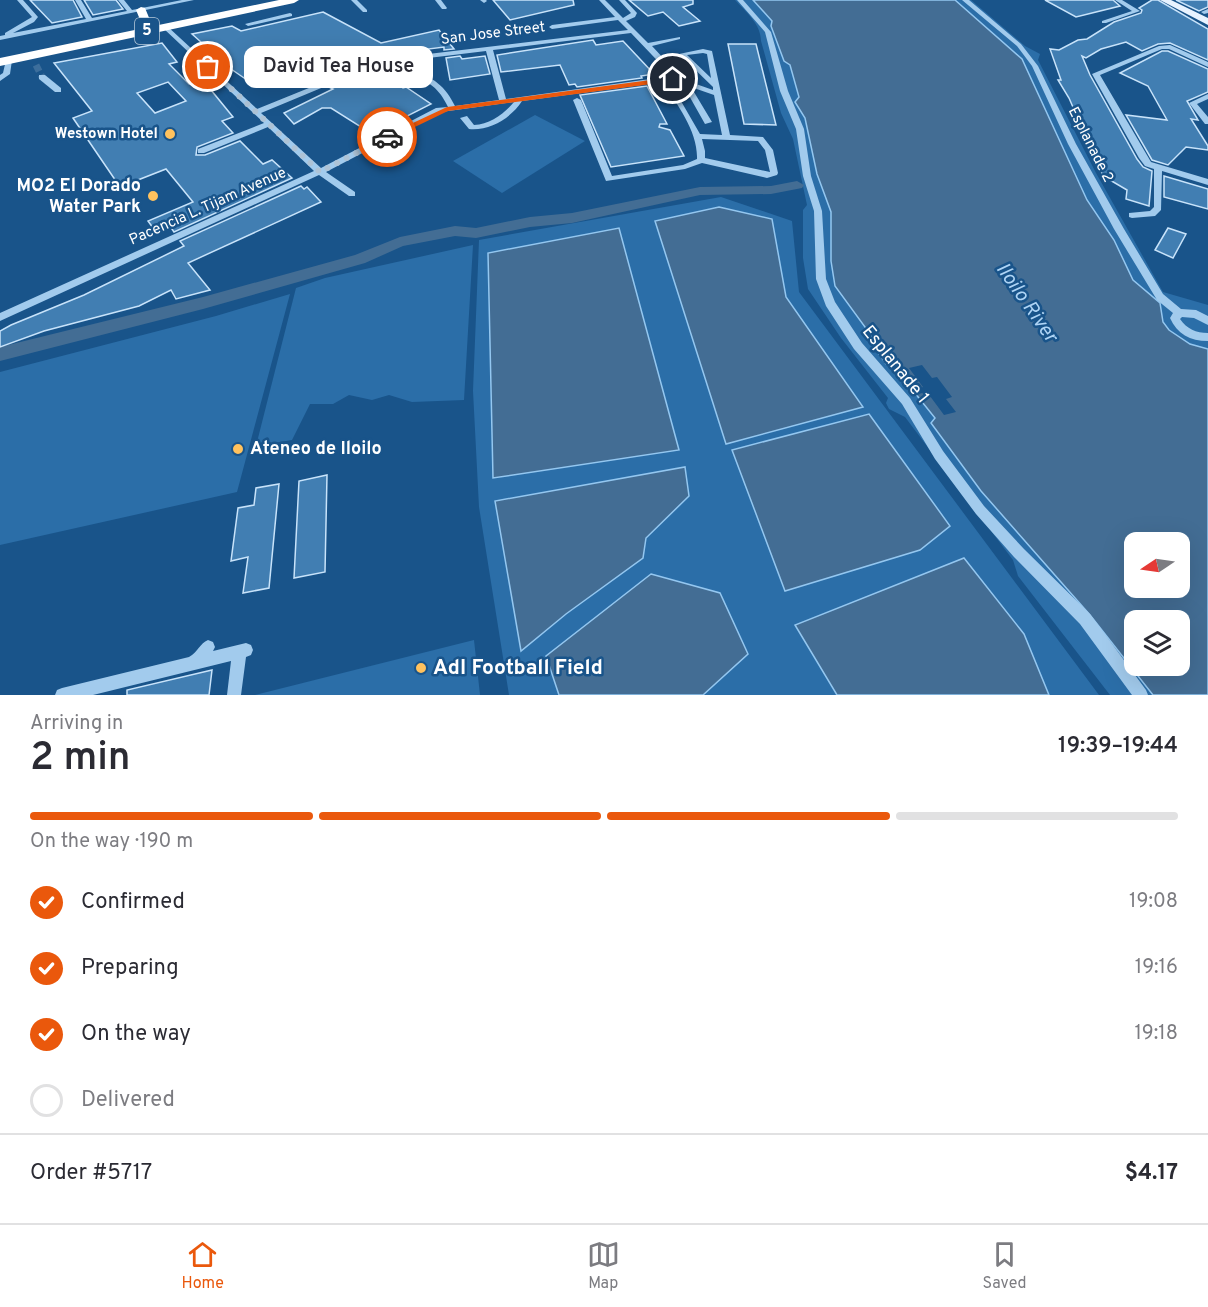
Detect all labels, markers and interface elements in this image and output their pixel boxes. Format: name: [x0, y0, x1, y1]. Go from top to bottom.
road number: 5: [135, 18, 159, 44]
street label: San Jose Street: [440, 18, 546, 50]
pin: [182, 41, 233, 92]
callout: David Tea House: [244, 46, 433, 88]
icon: bag: [191, 50, 224, 83]
pin: [647, 53, 698, 104]
text: David Tea House: [263, 54, 414, 80]
icon: home: [656, 62, 689, 95]
street label: Esplanade 2: [1063, 104, 1117, 186]
courier: [357, 107, 417, 167]
icon: car: [371, 121, 404, 154]
place label: Westown Hotel: [55, 125, 158, 144]
marker: Westown Hotel: [163, 127, 177, 141]
street label: Pacencia L. Tijam Avenue: [126, 164, 290, 250]
place label: MO2 El Dorado Water Park: [16, 175, 141, 219]
marker: MO2 El Dorado Water Park: [146, 189, 160, 203]
water label: Iloilo River: [989, 258, 1064, 349]
street label: Esplanade 1: [856, 321, 934, 409]
place label: Ateneo de Iloilo: [250, 438, 382, 461]
marker: Ateneo de Iloilo: [231, 442, 245, 456]
north arrow: [1124, 532, 1190, 598]
map controls: [1124, 532, 1190, 676]
button: layers: [1124, 610, 1190, 676]
place label: AdI Football Field: [433, 655, 603, 682]
marker: AdI Football Field: [414, 661, 428, 675]
text: Arriving in: [30, 711, 123, 737]
text: 19:39–19:44: [1058, 733, 1178, 760]
text: 2 min: [30, 735, 131, 784]
text: On the way · 190 m: [30, 829, 193, 855]
icon: check: [30, 886, 63, 919]
text: Confirmed: [81, 889, 185, 916]
text: 19:08: [1129, 889, 1178, 915]
icon: check: [30, 952, 63, 985]
text: Preparing: [81, 955, 179, 982]
text: 19:16: [1135, 955, 1178, 981]
icon: check: [30, 1018, 63, 1051]
text: On the way: [81, 1021, 191, 1048]
text: 19:18: [1134, 1021, 1178, 1047]
text: Delivered: [81, 1087, 175, 1114]
text: Order #5717: [30, 1160, 152, 1187]
text: $4.17: [1125, 1160, 1178, 1187]
tab: Home: [181, 1238, 224, 1294]
tab: Map: [587, 1238, 620, 1294]
tab: Saved: [983, 1238, 1027, 1294]

